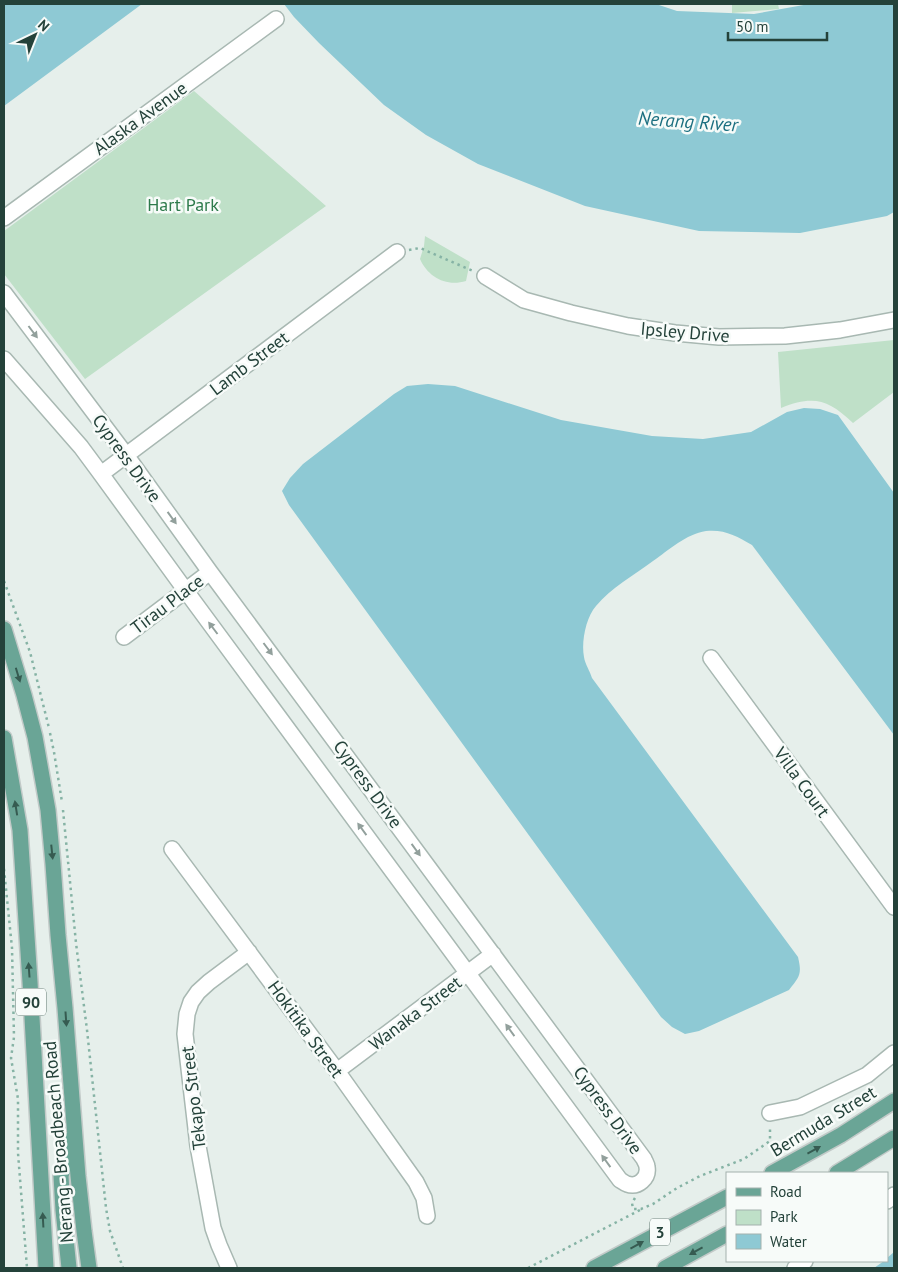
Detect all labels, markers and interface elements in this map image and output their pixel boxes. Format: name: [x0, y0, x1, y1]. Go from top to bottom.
north arrow: [10, 10, 60, 60]
scale bar: [728, 10, 827, 42]
text: N: [34, 16, 53, 35]
text: 50 m: [736, 17, 769, 36]
street label: Alaska Avenue: [89, 76, 191, 160]
water label: Nerang River: [637, 106, 740, 137]
park label: Hart Park: [147, 193, 219, 216]
street label: Ipsley Drive: [639, 317, 731, 347]
one-way arrow: [28, 325, 38, 339]
street label: Lamb Street: [205, 326, 293, 400]
street label: Cypress Drive: [87, 409, 167, 507]
one-way arrow: [167, 511, 177, 525]
street label: Tirau Place: [126, 569, 208, 639]
one-way arrow: [208, 621, 218, 635]
one-way arrow: [263, 642, 273, 656]
one-way arrow: [15, 668, 23, 683]
street label: Cypress Drive: [328, 735, 408, 833]
street label: Villa Court: [768, 742, 835, 822]
one-way arrow: [12, 800, 20, 816]
one-way arrow: [356, 823, 367, 836]
one-way arrow: [411, 843, 422, 856]
one-way arrow: [48, 844, 56, 860]
one-way arrow: [25, 962, 33, 978]
street label: Wanaka Street: [364, 971, 466, 1055]
street label: Hokitika Street: [263, 976, 349, 1082]
road number: 90: [16, 989, 46, 1016]
one-way arrow: [62, 1011, 70, 1027]
one-way arrow: [505, 1023, 515, 1037]
street label: Nerang - Broadbeach Road: [38, 1040, 78, 1244]
street label: Tekapo Street: [175, 1045, 211, 1151]
street label: Cypress Drive: [568, 1061, 648, 1159]
street label: Bermuda Street: [766, 1080, 880, 1162]
one-way arrow: [808, 1145, 821, 1154]
one-way arrow: [601, 1154, 611, 1168]
legend: [726, 1172, 888, 1262]
text: Road: [770, 1182, 802, 1201]
text: Park: [770, 1207, 798, 1226]
one-way arrow: [39, 1211, 47, 1227]
road number: 3: [650, 1218, 670, 1246]
text: Water: [770, 1232, 807, 1251]
one-way arrow: [630, 1241, 644, 1249]
one-way arrow: [689, 1247, 703, 1256]

